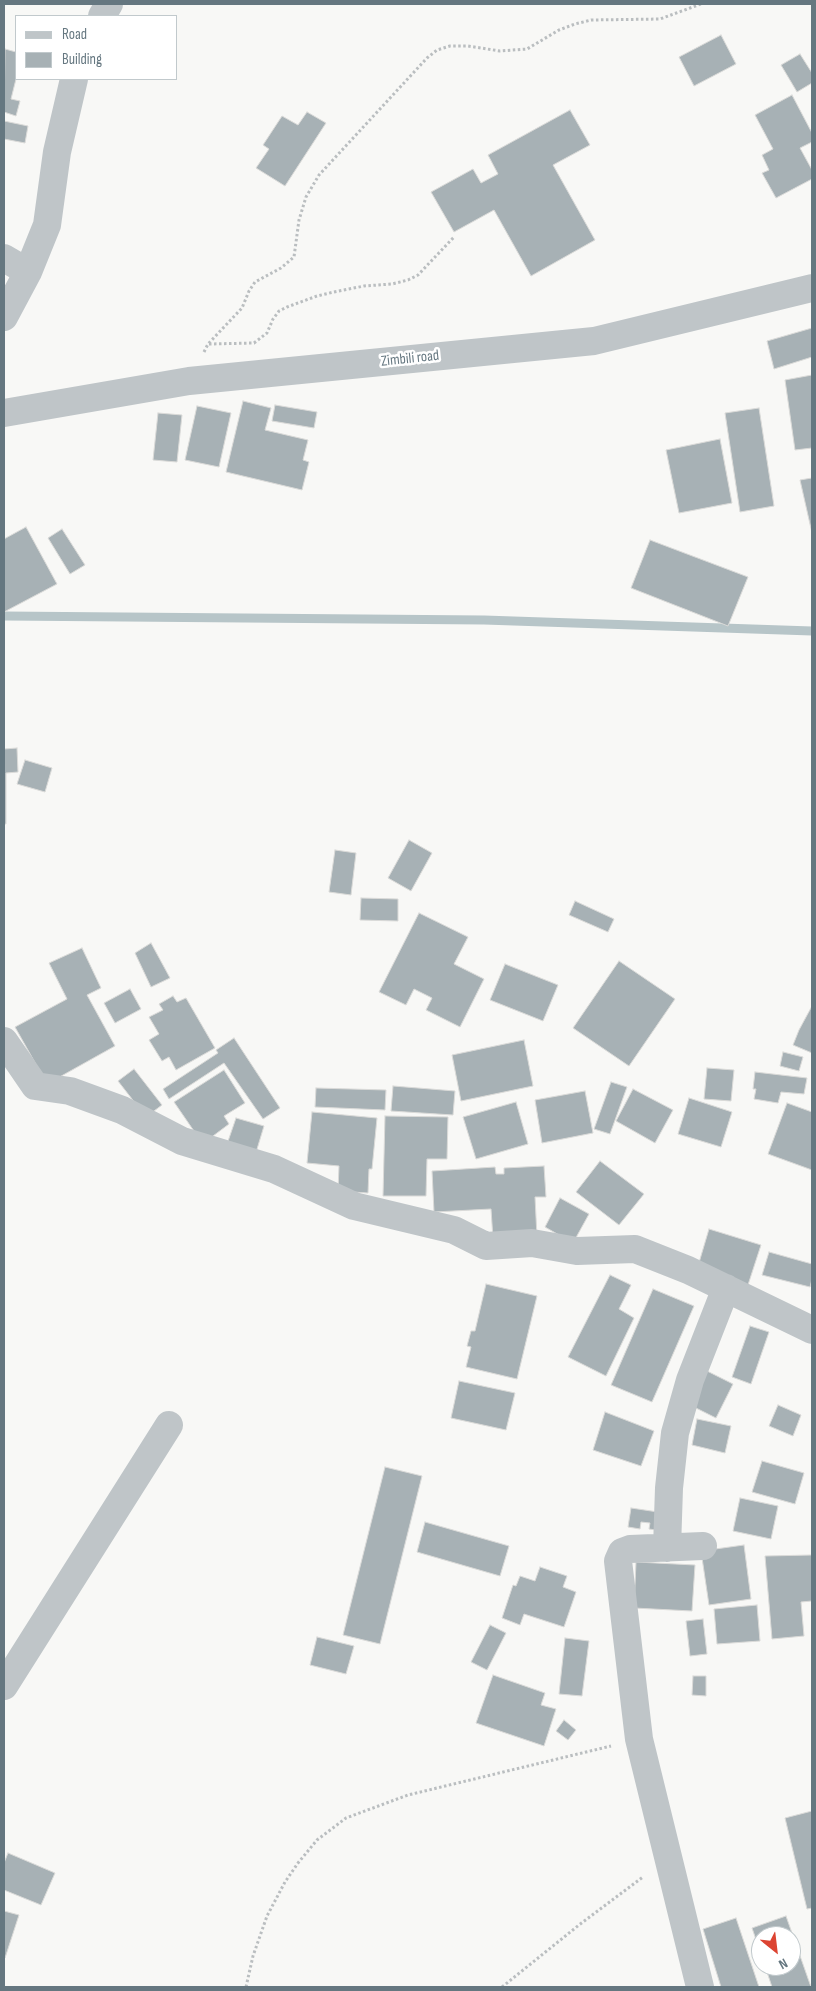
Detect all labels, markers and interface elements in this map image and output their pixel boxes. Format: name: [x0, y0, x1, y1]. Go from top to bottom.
legend: [15, 15, 178, 80]
text: Road: [62, 25, 87, 44]
text: Building: [62, 50, 102, 69]
street label: Zimbili road: [380, 347, 440, 371]
north arrow: [751, 1926, 801, 1976]
text: N: [776, 1954, 790, 1973]

